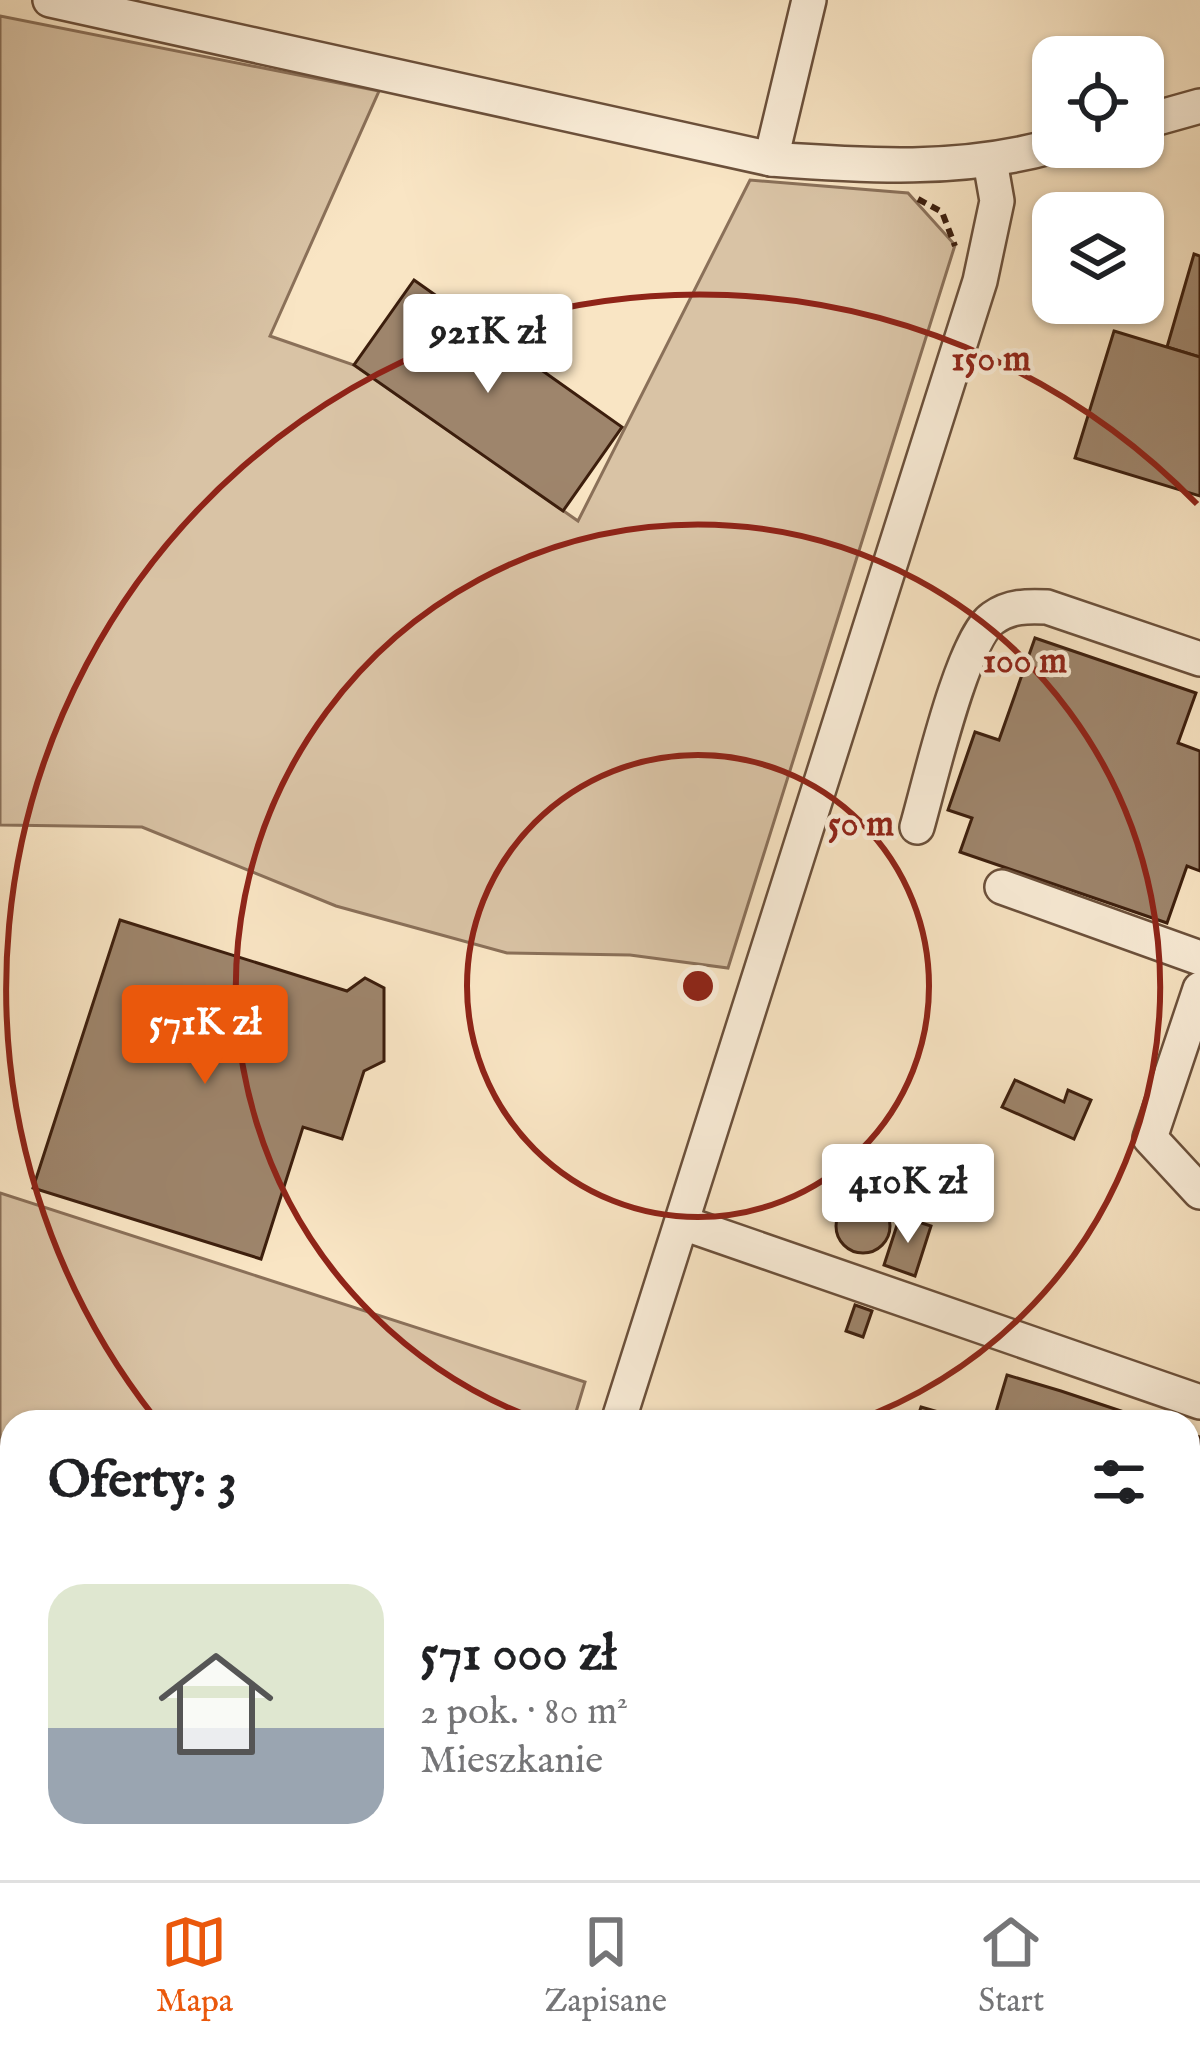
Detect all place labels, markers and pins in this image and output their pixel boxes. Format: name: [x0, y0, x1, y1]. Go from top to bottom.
pin: 921K zł: [377, 294, 599, 396]
centre of rings: [677, 965, 719, 1007]
pin: 571K zł: [94, 985, 316, 1087]
pin: 410K zł: [797, 1144, 1019, 1246]

